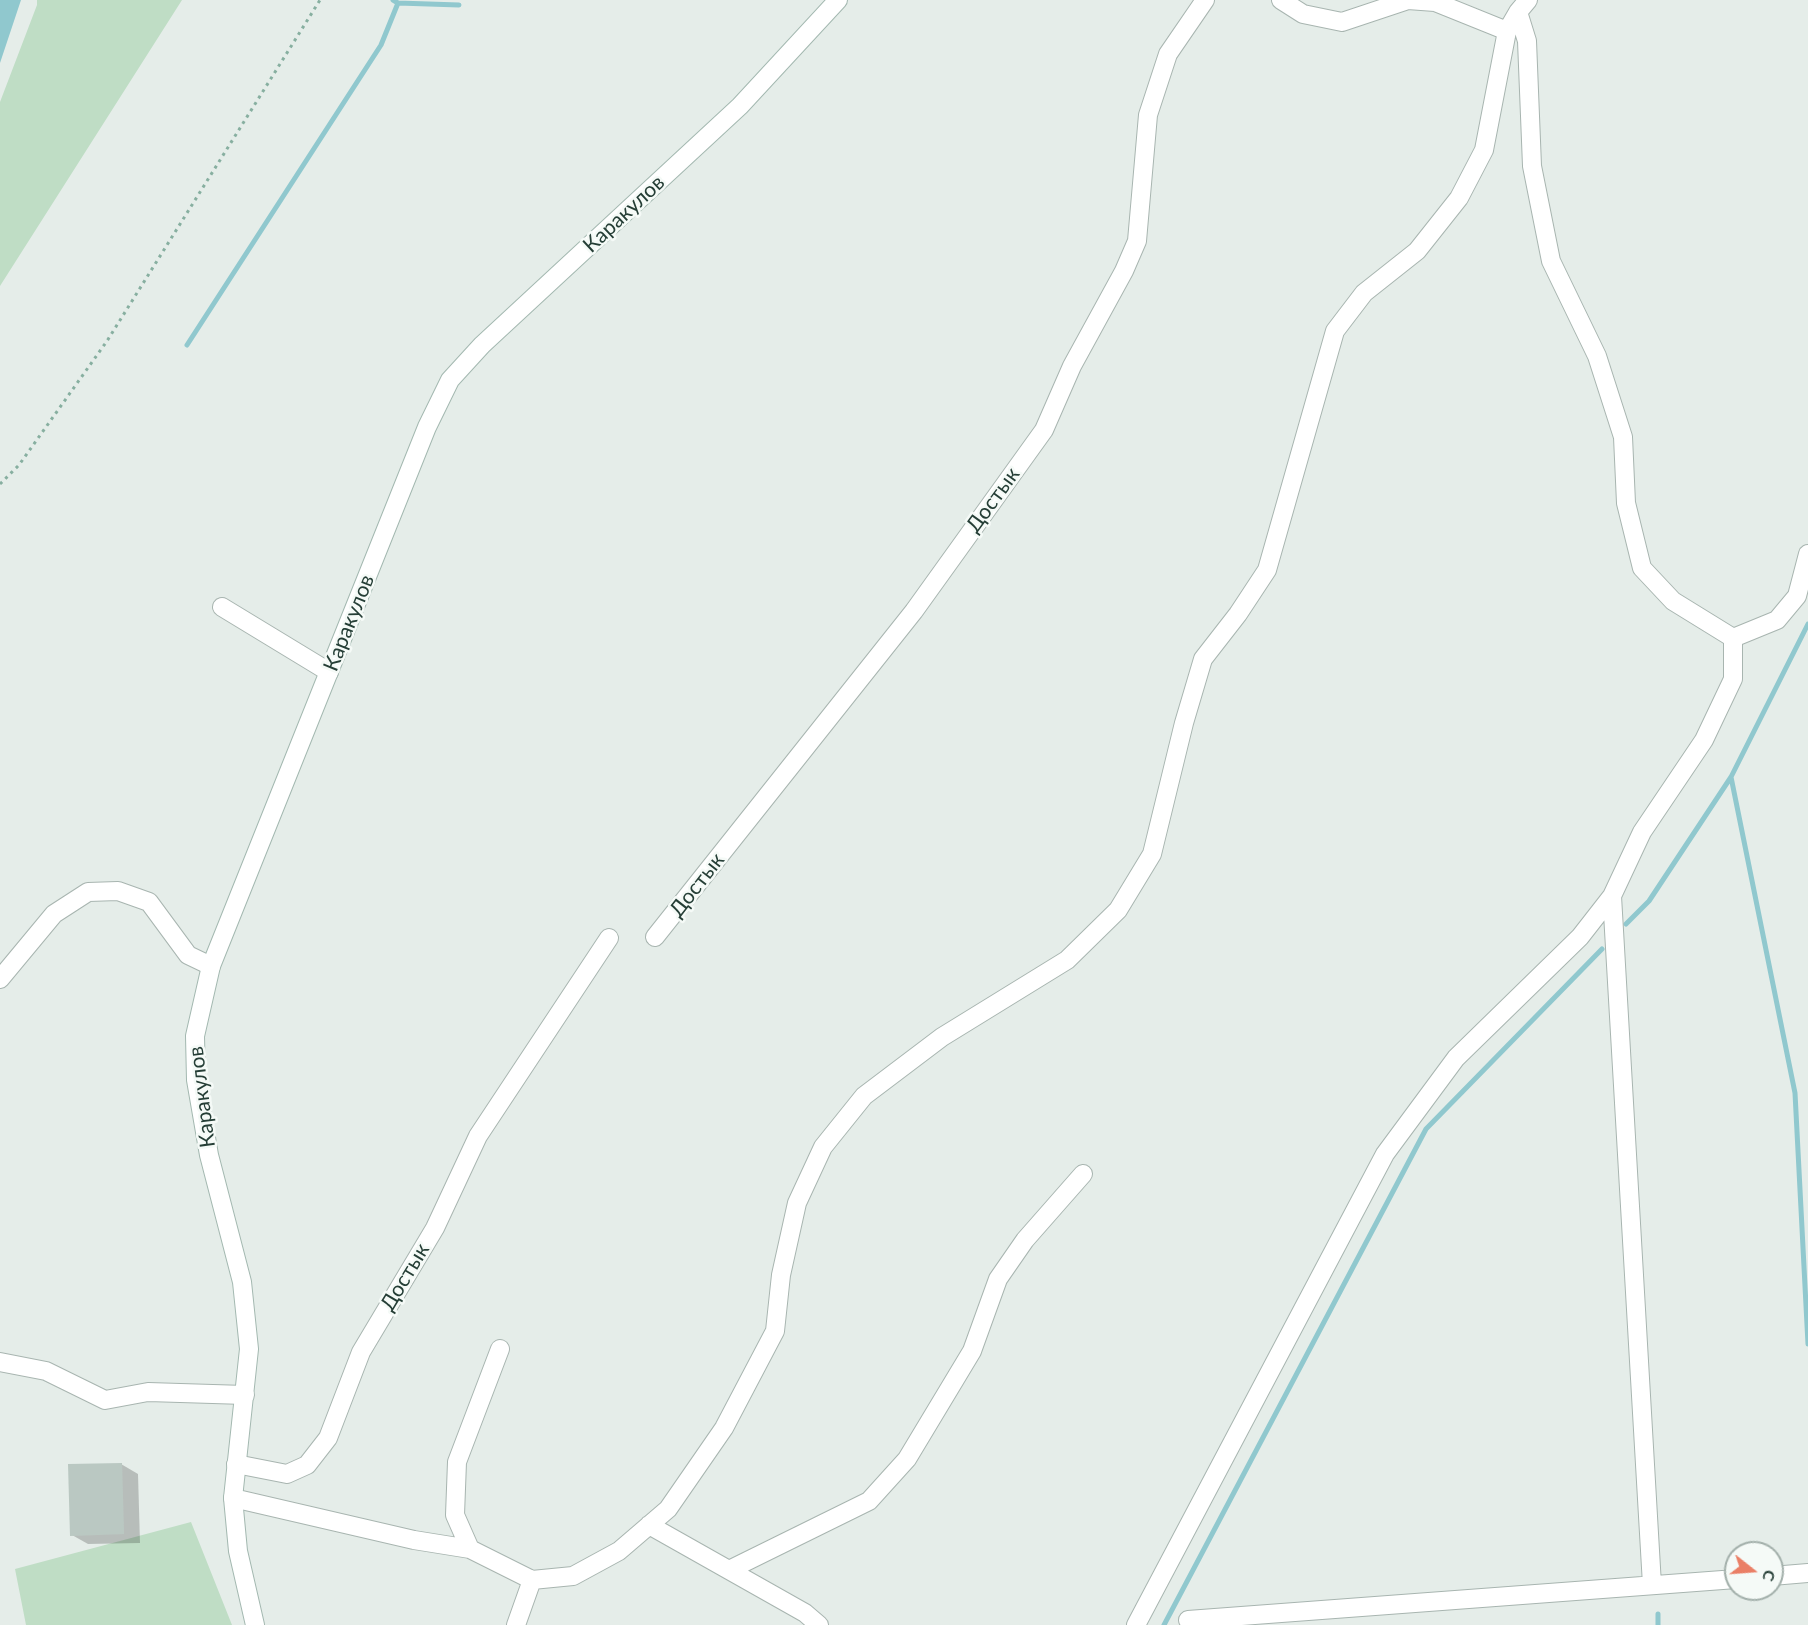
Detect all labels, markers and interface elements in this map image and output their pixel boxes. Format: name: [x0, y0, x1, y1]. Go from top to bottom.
street label: Каракулов: [578, 170, 670, 258]
street label: Достык: [961, 462, 1025, 538]
street label: Каракулов: [318, 571, 380, 675]
street label: Достык: [664, 848, 730, 922]
street label: Каракулов: [183, 1045, 221, 1149]
street label: Достык: [375, 1239, 435, 1315]
north arrow: [1724, 1541, 1784, 1601]
text: С: [1759, 1568, 1780, 1584]

